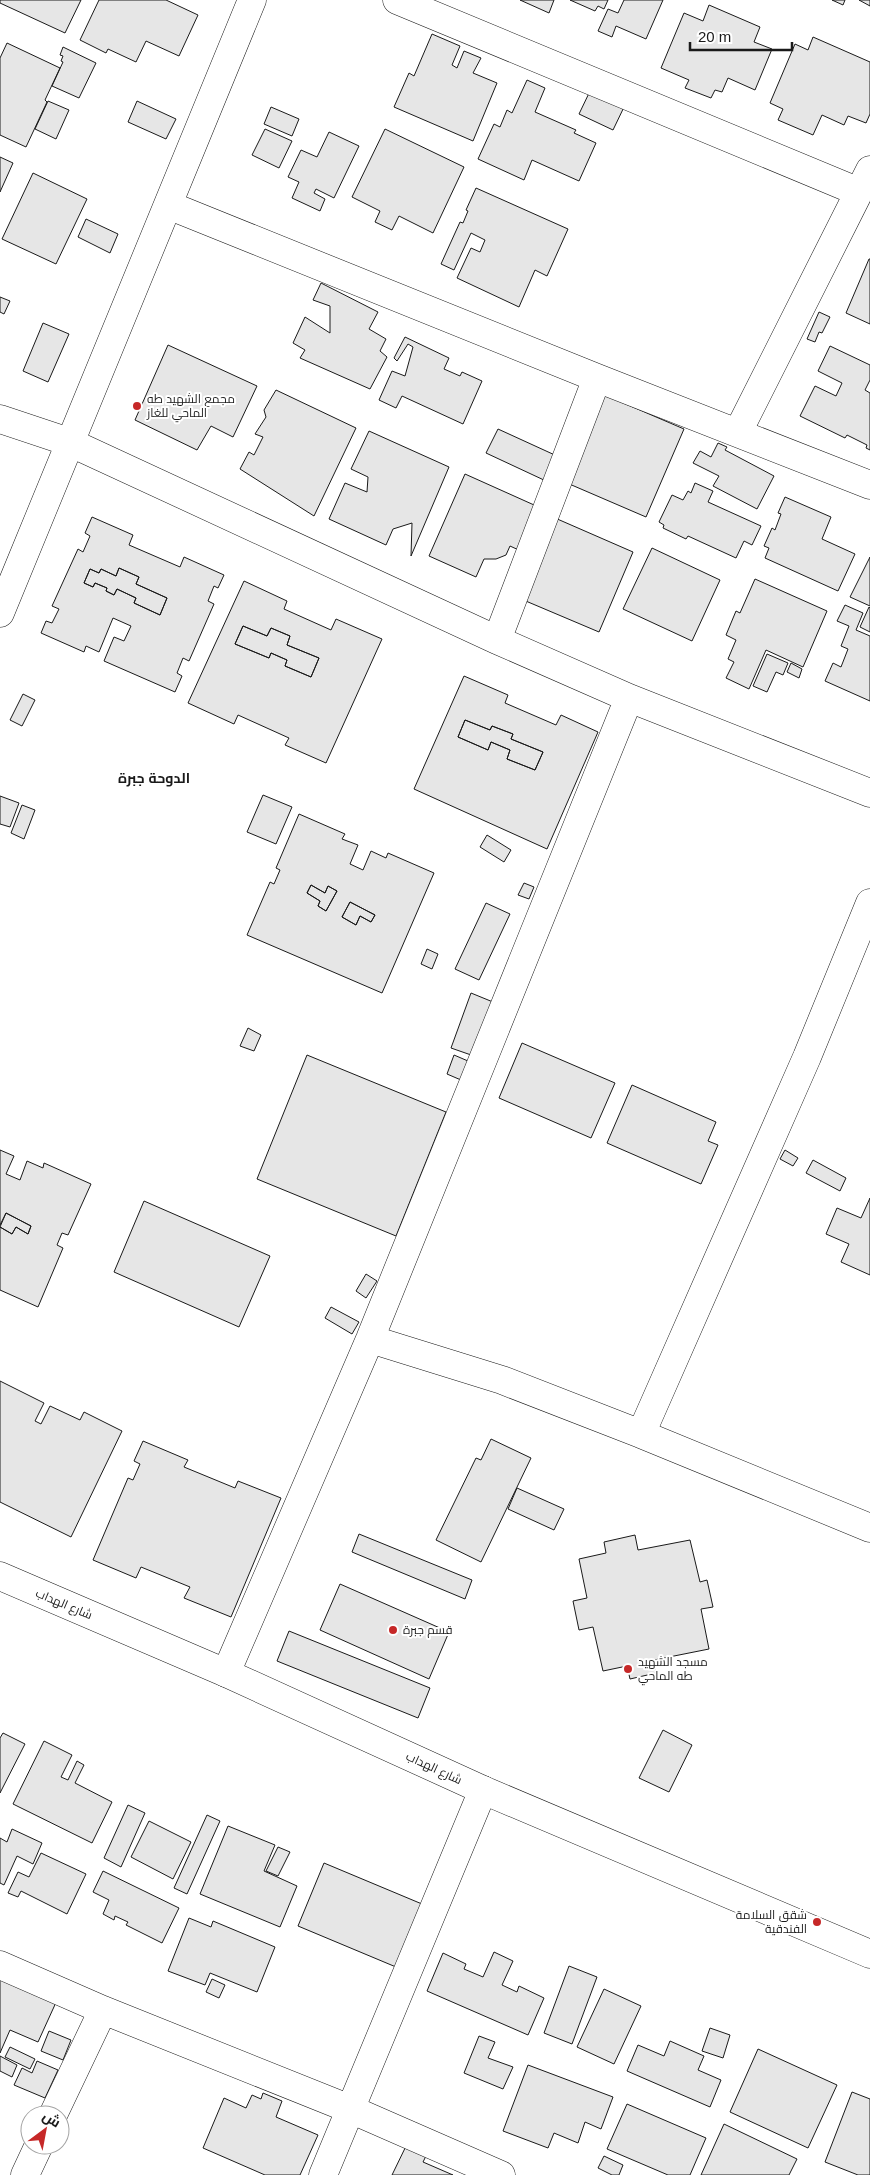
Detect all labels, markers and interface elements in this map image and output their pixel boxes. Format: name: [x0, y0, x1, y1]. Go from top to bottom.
scale bar: [690, 20, 792, 52]
text: 20 m: [698, 28, 731, 45]
place label: مجمع الشهيد طه الماحي للغاز: [146, 392, 235, 423]
marker: مجمع الشهيد طه الماحي للغاز: [131, 400, 143, 412]
district label: الدوحة جبرة: [118, 770, 190, 787]
street label: شارع الهداب: [33, 1586, 94, 1623]
place label: قسم جبرة: [403, 1623, 453, 1638]
marker: قسم جبرة: [387, 1624, 399, 1636]
place label: مسجد الشهيد طه الماحي: [638, 1655, 708, 1686]
marker: مسجد الشهيد طه الماحي: [622, 1663, 634, 1675]
street label: شارع الهداب: [403, 1749, 464, 1788]
place label: شقق السلامة الفندقية: [736, 1908, 807, 1936]
marker: شقق السلامة الفندقية: [811, 1916, 823, 1928]
north arrow: [20, 2105, 70, 2155]
text: ش: [40, 2107, 64, 2131]

